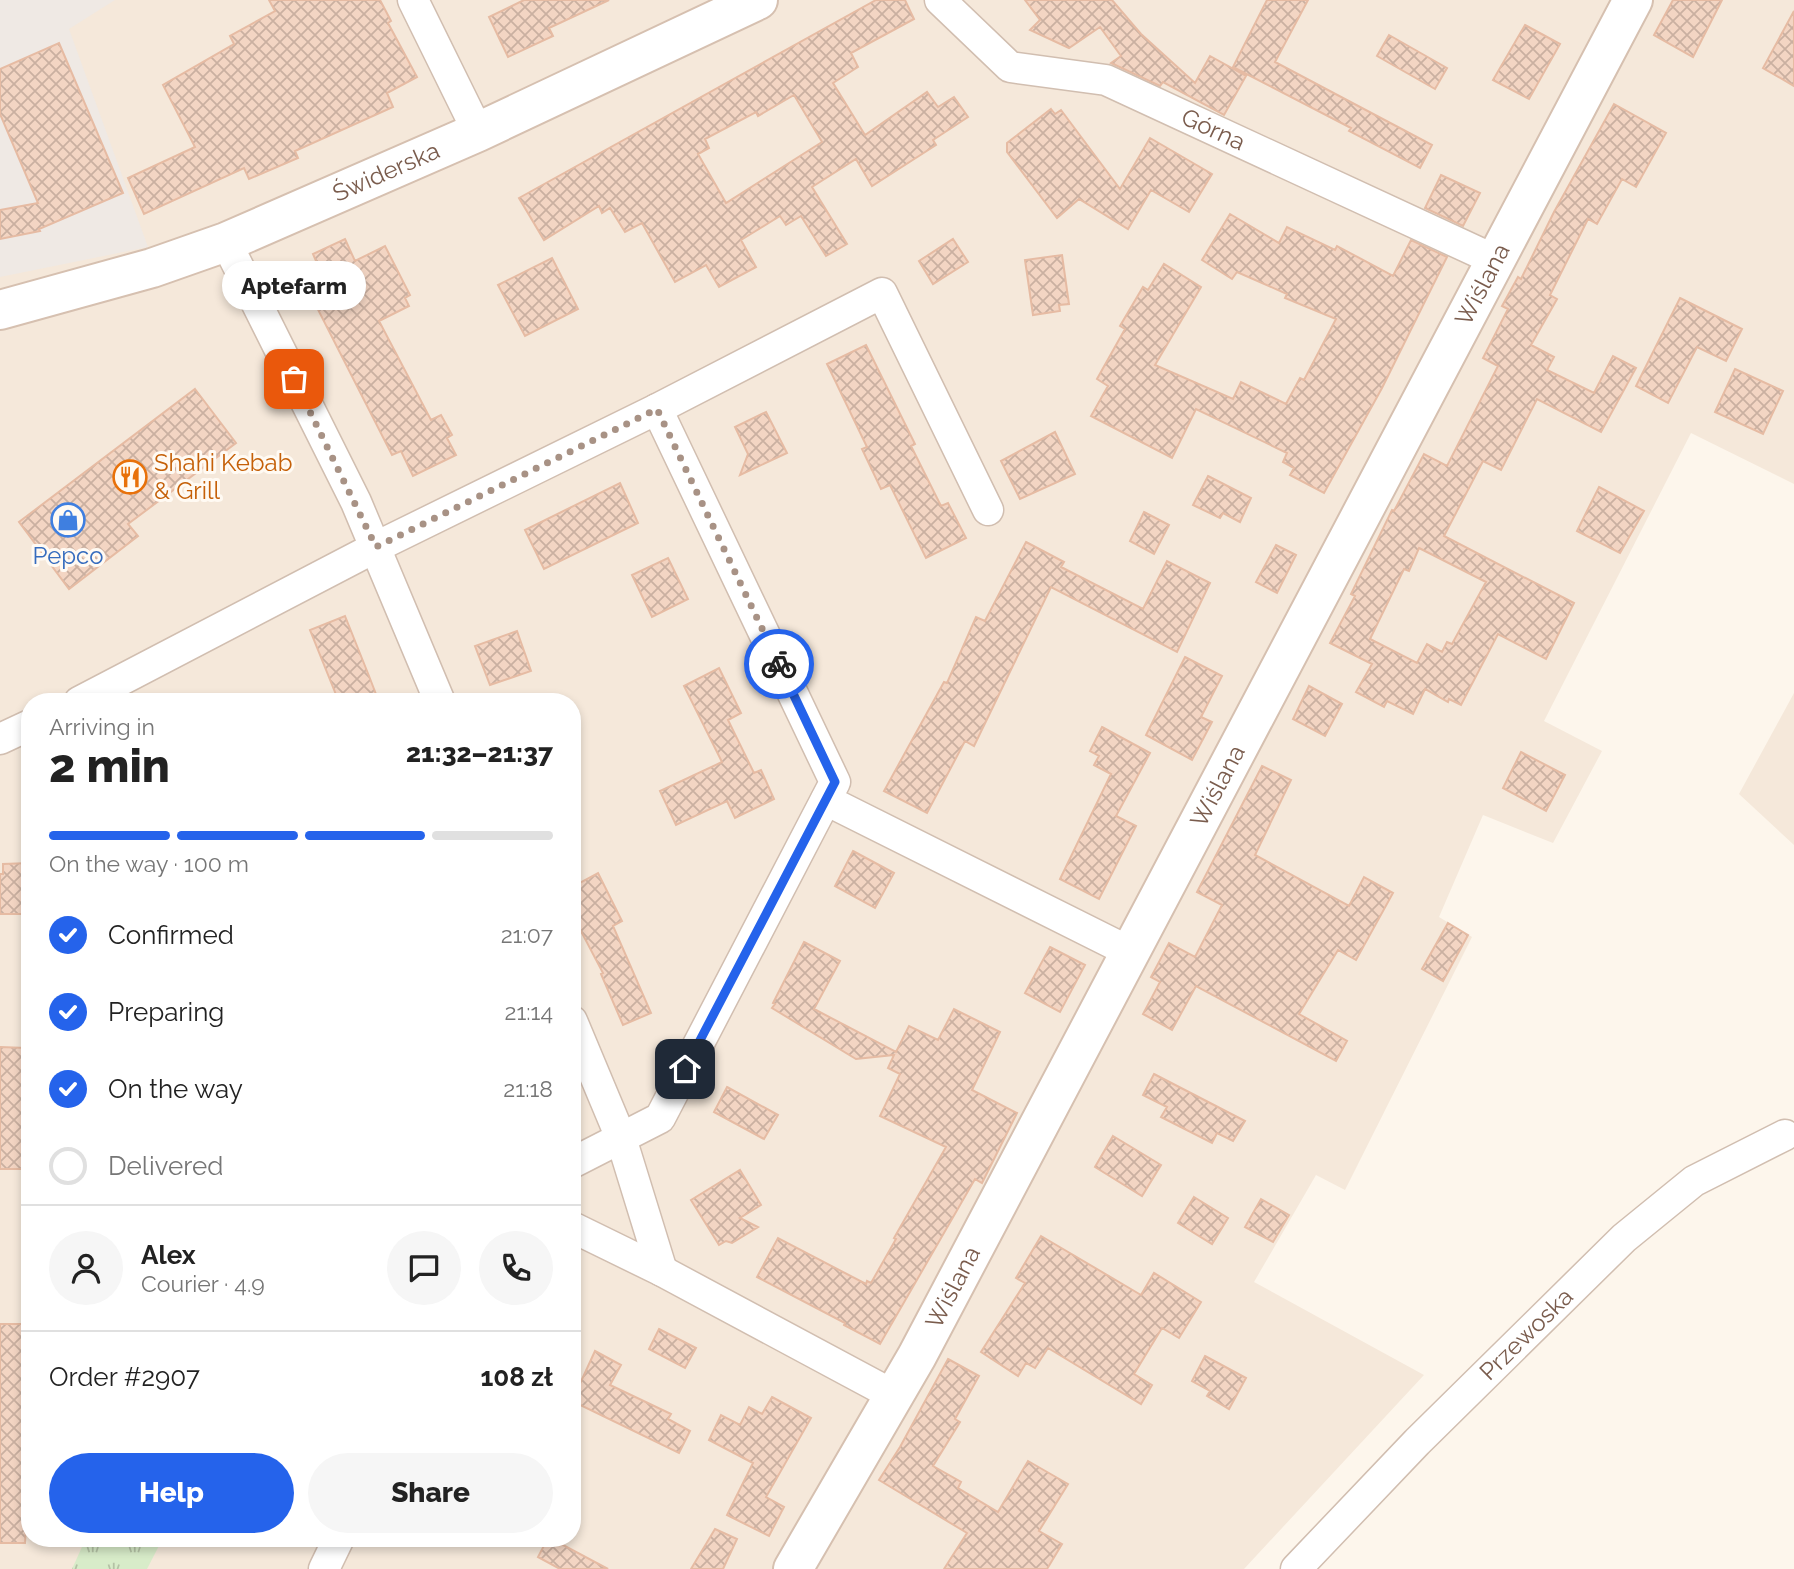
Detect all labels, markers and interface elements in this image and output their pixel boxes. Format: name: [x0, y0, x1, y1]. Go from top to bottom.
street label: Górna: [1177, 102, 1250, 156]
street label: Świderska: [328, 136, 444, 208]
street label: Wiślana: [1449, 238, 1516, 330]
callout: Aptefarm: [222, 260, 366, 309]
text: Aptefarm: [241, 272, 347, 299]
pin: [264, 349, 324, 409]
icon: bag: [275, 360, 313, 398]
place label: Shahi Kebab & Grill: [154, 448, 292, 505]
restaurant icon: Shahi Kebab & Grill: [111, 458, 149, 496]
shop icon: Pepco: [49, 501, 87, 539]
place label: Pepco: [33, 541, 103, 570]
courier: [744, 629, 814, 699]
icon: bike: [760, 645, 798, 683]
text: Arriving in: [49, 713, 155, 740]
text: 21:32–21:37: [406, 738, 553, 768]
text: 2 min: [49, 739, 170, 793]
street label: Wiślana: [1184, 740, 1251, 832]
text: On the way · 100 m: [49, 850, 249, 877]
icon: check: [49, 916, 87, 954]
text: Confirmed: [108, 920, 234, 950]
text: 21:07: [501, 921, 553, 948]
icon: check: [49, 993, 87, 1031]
text: Preparing: [108, 997, 224, 1027]
text: 21:14: [504, 998, 553, 1025]
pin: [655, 1039, 715, 1099]
icon: home: [666, 1050, 704, 1088]
icon: check: [49, 1070, 87, 1108]
text: On the way: [108, 1074, 243, 1104]
text: 21:18: [503, 1075, 553, 1102]
text: Delivered: [108, 1151, 223, 1181]
button: person: [49, 1231, 123, 1305]
button: chat: [387, 1231, 461, 1305]
button: phone: [479, 1231, 553, 1305]
text: Alex: [141, 1240, 196, 1270]
street label: Wiślana: [919, 1241, 986, 1333]
text: Courier · 4.9: [141, 1270, 265, 1297]
street label: Przewoska: [1473, 1282, 1579, 1386]
text: Order #2907: [49, 1362, 200, 1392]
text: 108 zł: [480, 1362, 553, 1392]
button: Help: [49, 1453, 294, 1533]
button: Share: [308, 1453, 553, 1533]

